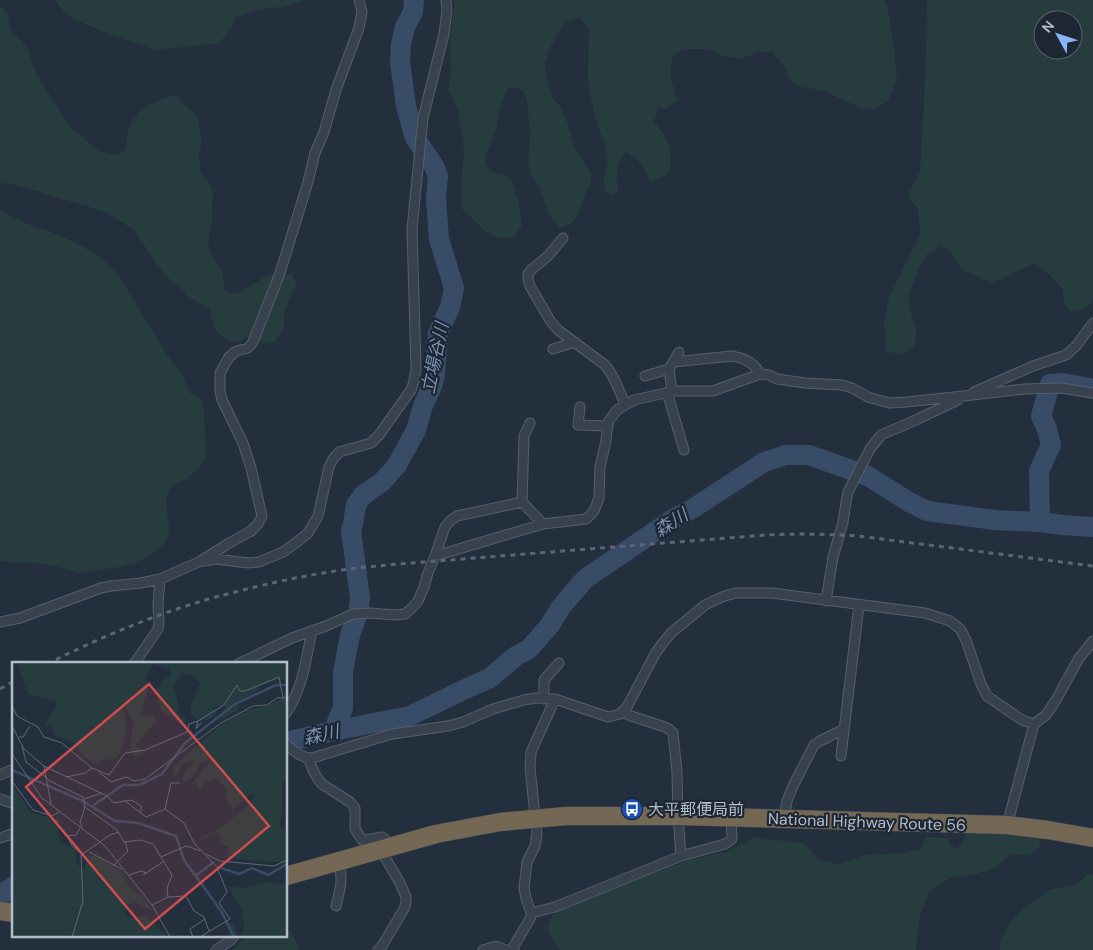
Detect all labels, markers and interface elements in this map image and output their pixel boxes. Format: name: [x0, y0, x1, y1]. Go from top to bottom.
north arrow: [1033, 10, 1083, 60]
text: N: [1038, 17, 1058, 36]
water label: 立場谷川: [416, 318, 455, 396]
water label: 森川: [649, 502, 694, 543]
inset map: [12, 662, 288, 938]
water label: 森川: [301, 719, 343, 750]
bus stop icon: 大平郵便局前: [620, 797, 644, 821]
place label: 大平郵便局前: [648, 799, 744, 820]
street label: National Highway Route 56: [768, 808, 966, 836]

